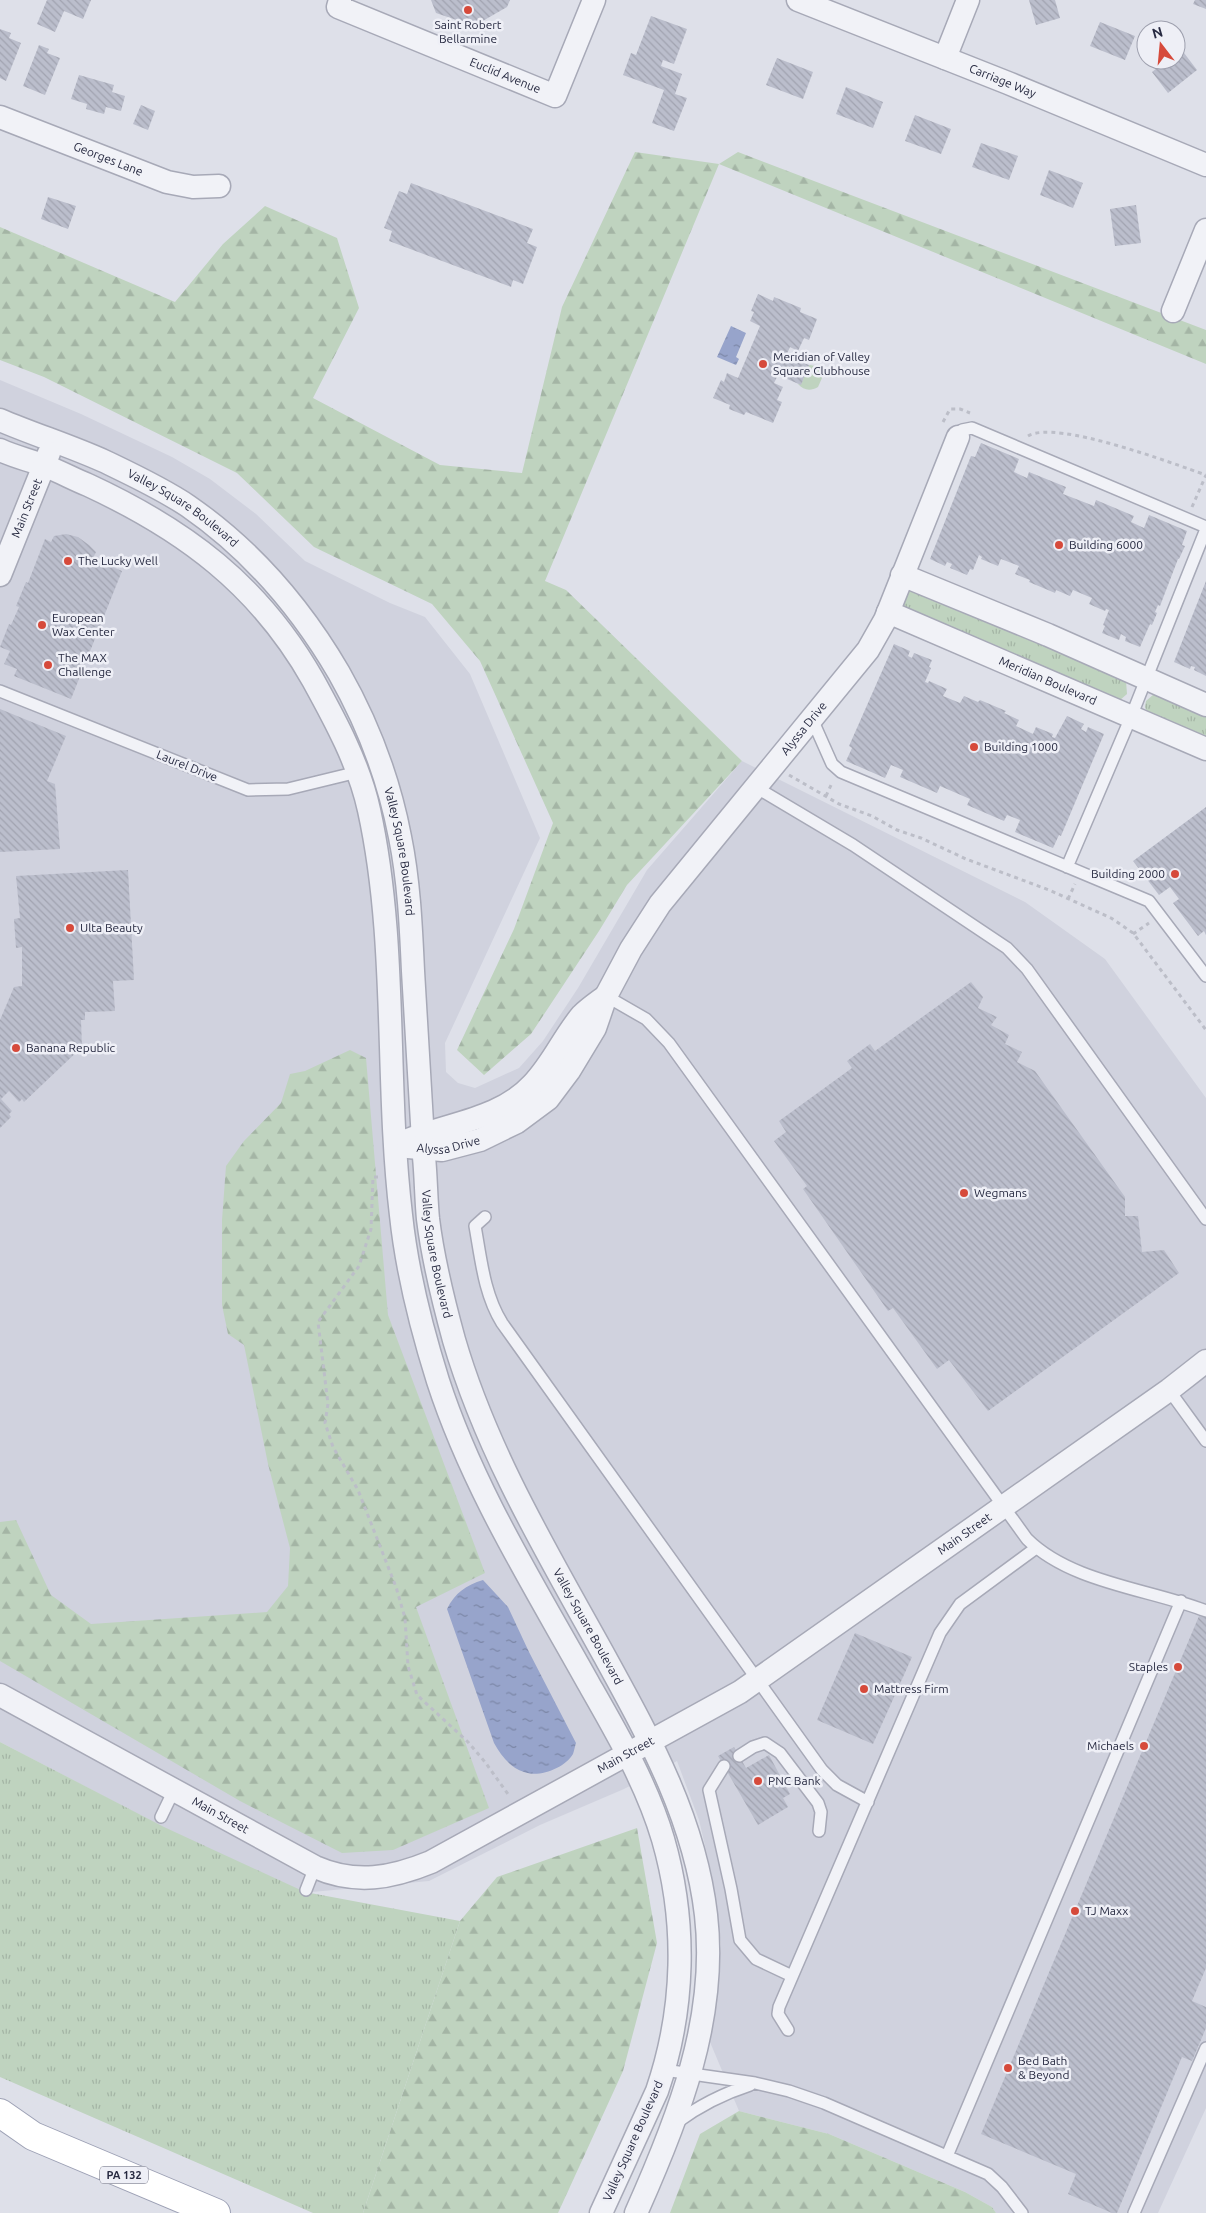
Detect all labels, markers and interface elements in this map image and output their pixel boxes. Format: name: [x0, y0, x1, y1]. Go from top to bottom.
marker: Saint Robert Bellarmine: [462, 4, 474, 16]
place label: Saint Robert Bellarmine: [434, 18, 502, 45]
north arrow: [1136, 20, 1186, 70]
text: N: [1150, 23, 1165, 42]
street label: Euclid Avenue: [468, 55, 543, 95]
street label: Carriage Way: [967, 61, 1038, 100]
street label: Georges Lane: [72, 139, 145, 178]
place label: Meridian of Valley Square Clubhouse: [773, 350, 870, 377]
marker: Meridian of Valley Square Clubhouse: [757, 358, 769, 370]
street label: Valley Square Boulevard: [125, 466, 241, 549]
street label: Main Street: [9, 476, 44, 540]
place label: Building 6000: [1069, 538, 1143, 551]
marker: Building 6000: [1053, 539, 1065, 551]
place label: The Lucky Well: [78, 554, 158, 567]
marker: The Lucky Well: [62, 555, 74, 567]
place label: European Wax Center: [52, 611, 115, 638]
marker: European Wax Center: [36, 619, 48, 631]
place label: The MAX Challenge: [58, 651, 112, 678]
street label: Meridian Boulevard: [997, 654, 1099, 707]
marker: The MAX Challenge: [42, 659, 54, 671]
street label: Alyssa Drive: [778, 699, 829, 757]
place label: Building 1000: [984, 740, 1058, 753]
marker: Building 1000: [968, 741, 980, 753]
street label: Laurel Drive: [155, 747, 220, 784]
street label: Valley Square Boulevard: [382, 786, 417, 916]
place label: Building 2000: [1091, 867, 1165, 880]
marker: Building 2000: [1169, 868, 1181, 880]
place label: Ulta Beauty: [80, 921, 143, 934]
marker: Ulta Beauty: [64, 922, 76, 934]
place label: Banana Republic: [26, 1041, 116, 1054]
marker: Banana Republic: [10, 1042, 22, 1054]
street label: Alyssa Drive: [416, 1133, 481, 1156]
place label: Wegmans: [974, 1186, 1027, 1199]
marker: Wegmans: [958, 1187, 970, 1199]
street label: Valley Square Boulevard: [420, 1190, 455, 1320]
street label: Main Street: [935, 1510, 994, 1557]
street label: Valley Square Boulevard: [551, 1566, 626, 1687]
place label: Staples: [1129, 1660, 1168, 1673]
marker: Staples: [1172, 1661, 1184, 1673]
place label: Mattress Firm: [874, 1682, 949, 1695]
marker: Mattress Firm: [858, 1683, 870, 1695]
street label: Main Street: [595, 1733, 656, 1775]
place label: Michaels: [1087, 1739, 1134, 1752]
marker: Michaels: [1138, 1740, 1150, 1752]
place label: PNC Bank: [768, 1774, 821, 1787]
marker: PNC Bank: [752, 1775, 764, 1787]
street label: Main Street: [190, 1794, 251, 1836]
place label: TJ Maxx: [1085, 1904, 1128, 1917]
marker: TJ Maxx: [1069, 1905, 1081, 1917]
place label: Bed Bath & Beyond: [1018, 2054, 1070, 2081]
marker: Bed Bath & Beyond: [1002, 2062, 1014, 2074]
street label: Valley Square Boulevard: [600, 2079, 665, 2203]
road number: PA 132: [100, 2166, 148, 2184]

